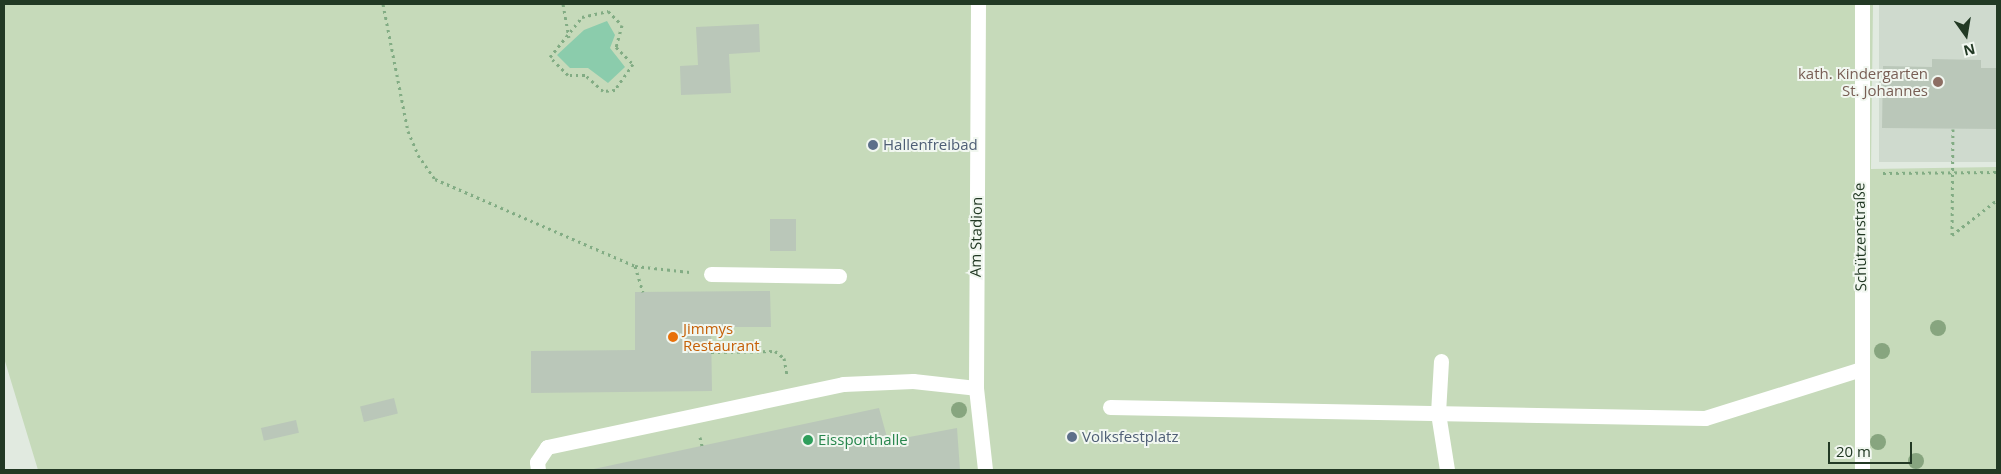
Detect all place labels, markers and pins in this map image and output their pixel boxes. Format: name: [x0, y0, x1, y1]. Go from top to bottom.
place label: kath. Kindergarten St. Johannes: [1798, 64, 1928, 99]
marker: kath. Kindergarten St. Johannes: [1932, 76, 1944, 88]
place label: Hallenfreibad: [883, 136, 978, 154]
marker: Hallenfreibad: [867, 139, 879, 151]
place label: Jimmys Restaurant: [683, 319, 760, 354]
marker: Jimmys Restaurant: [667, 331, 679, 343]
place label: Volksfestplatz: [1082, 428, 1178, 446]
place label: Eissporthalle: [818, 431, 908, 449]
marker: Volksfestplatz: [1066, 431, 1078, 443]
marker: Eissporthalle: [802, 434, 814, 446]

